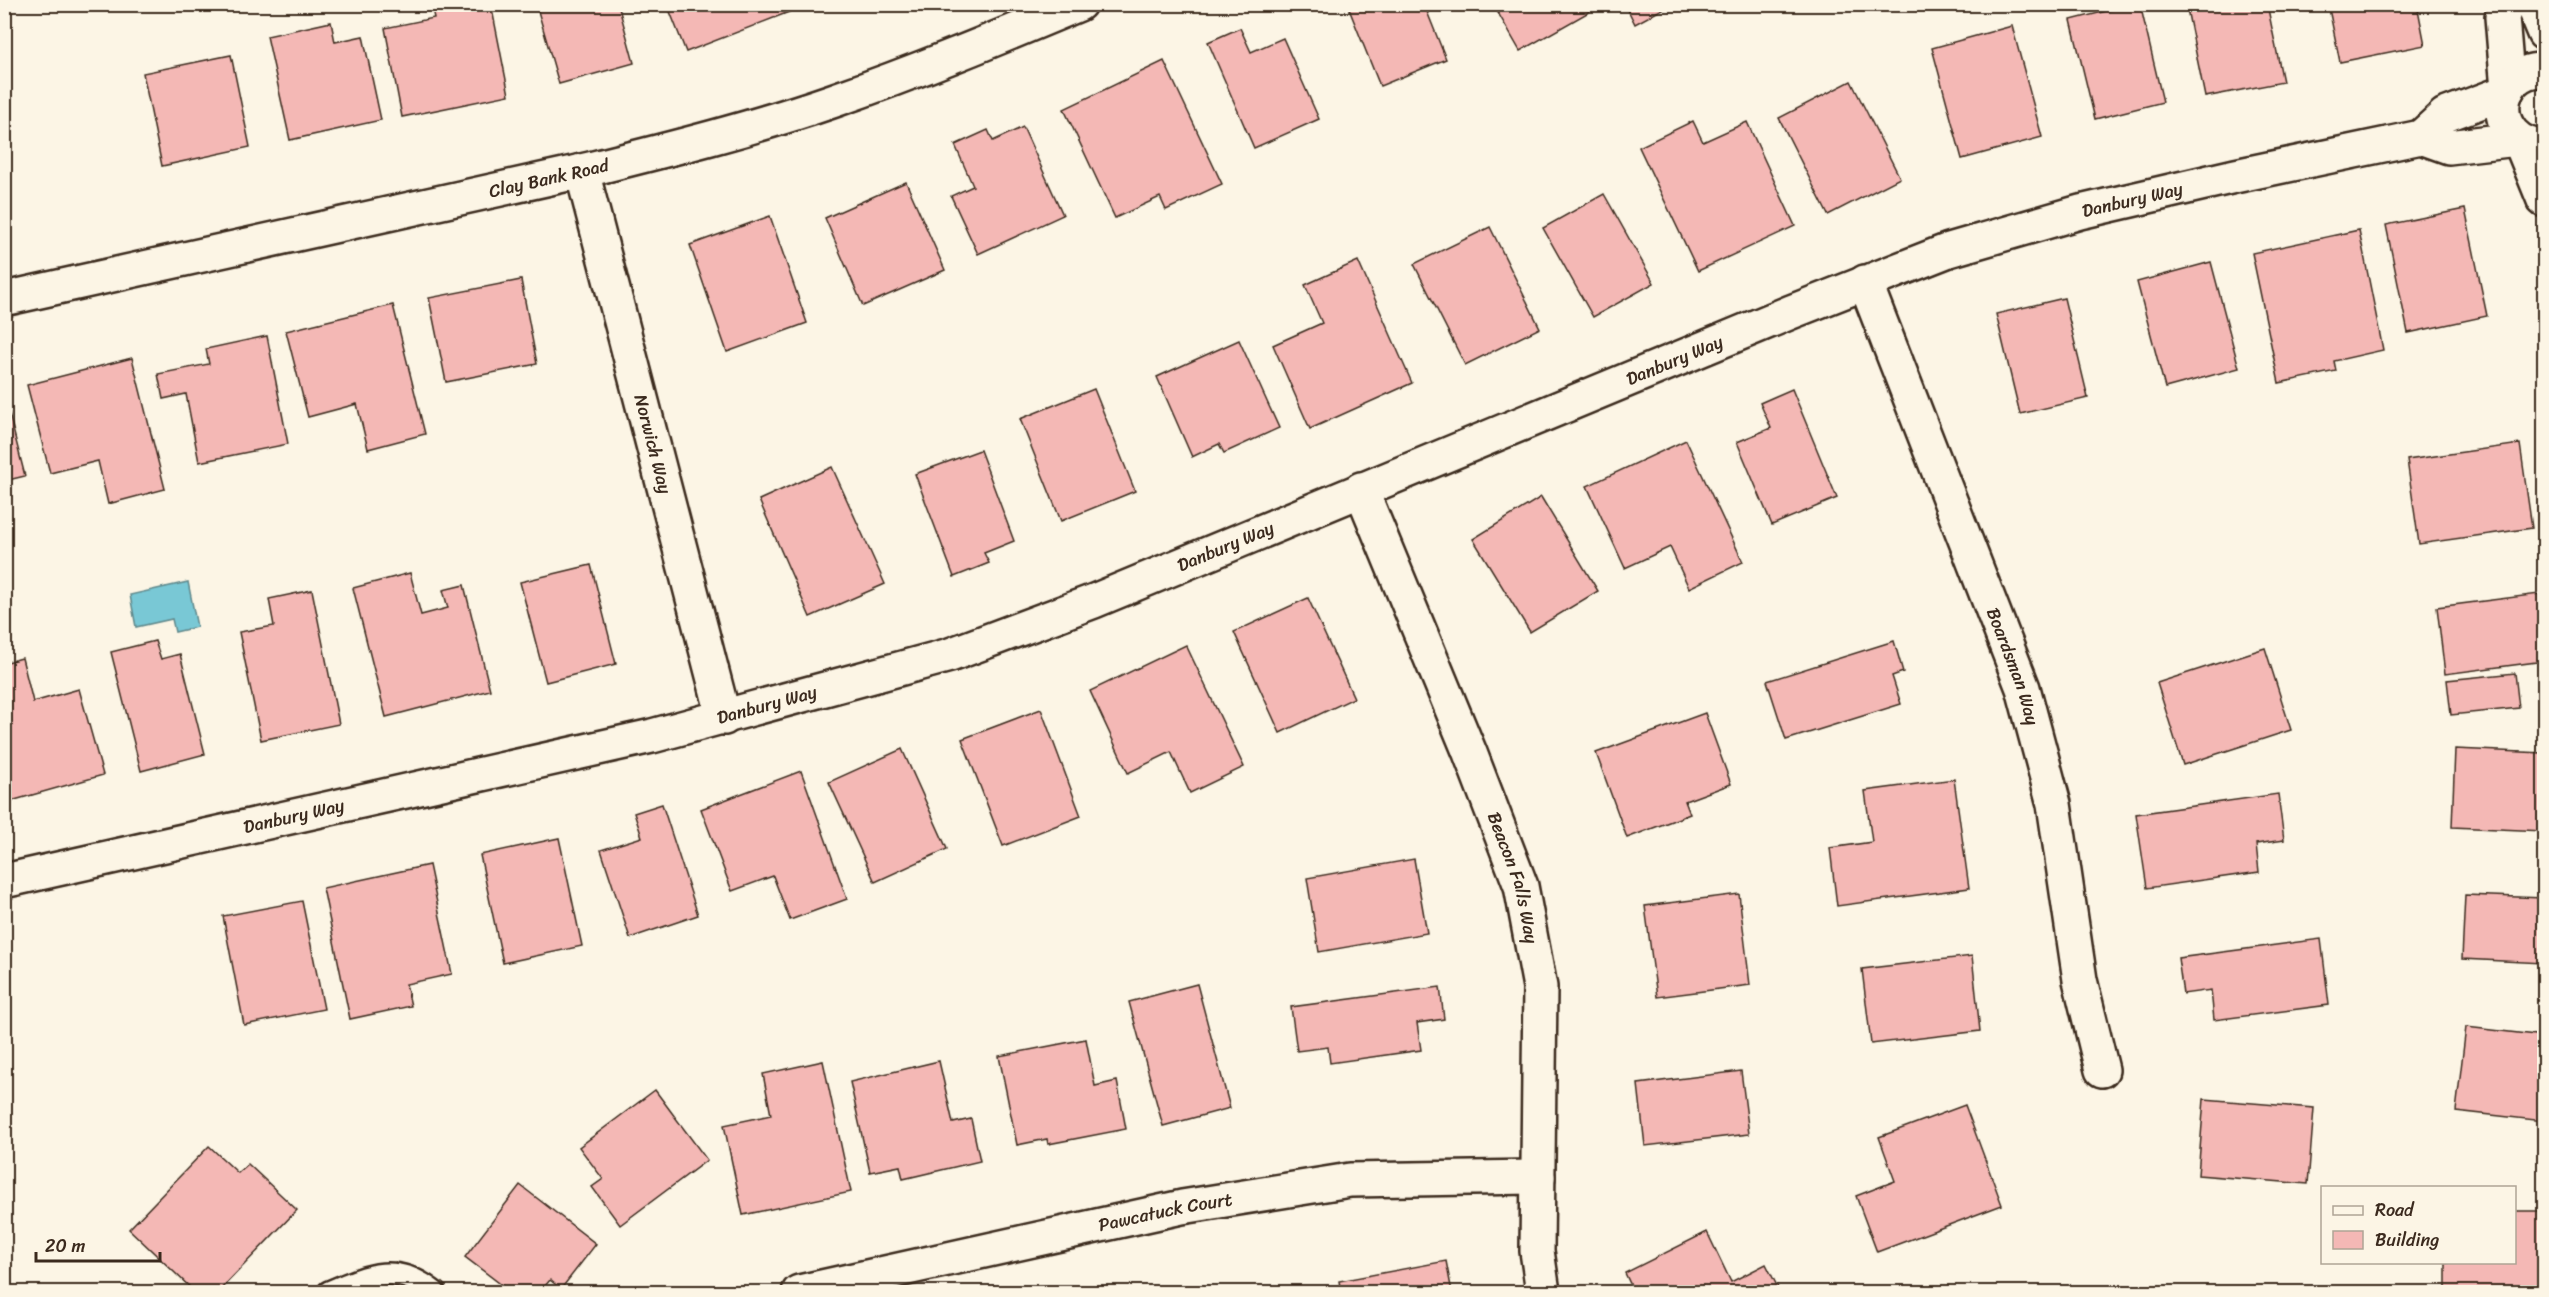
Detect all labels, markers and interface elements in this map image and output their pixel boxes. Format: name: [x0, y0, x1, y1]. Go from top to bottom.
street label: Clay Bank Road: [486, 149, 614, 207]
street label: Danbury Way: [2079, 173, 2186, 227]
street label: Danbury Way: [1621, 326, 1729, 395]
street label: Norwich Way: [625, 391, 681, 498]
street label: Danbury Way: [1172, 512, 1280, 581]
street label: Boardsman Way: [1977, 603, 2048, 730]
street label: Danbury Way: [713, 676, 821, 734]
street label: Danbury Way: [240, 789, 348, 843]
street label: Beacon Falls Way: [1478, 807, 1548, 947]
street label: Pawcatuck Court: [1095, 1183, 1235, 1241]
legend: [2321, 1186, 2516, 1264]
text: Road: [2375, 1194, 2415, 1226]
text: Building: [2375, 1224, 2439, 1256]
scale bar: [36, 1225, 160, 1263]
text: 20 m: [45, 1230, 85, 1262]

